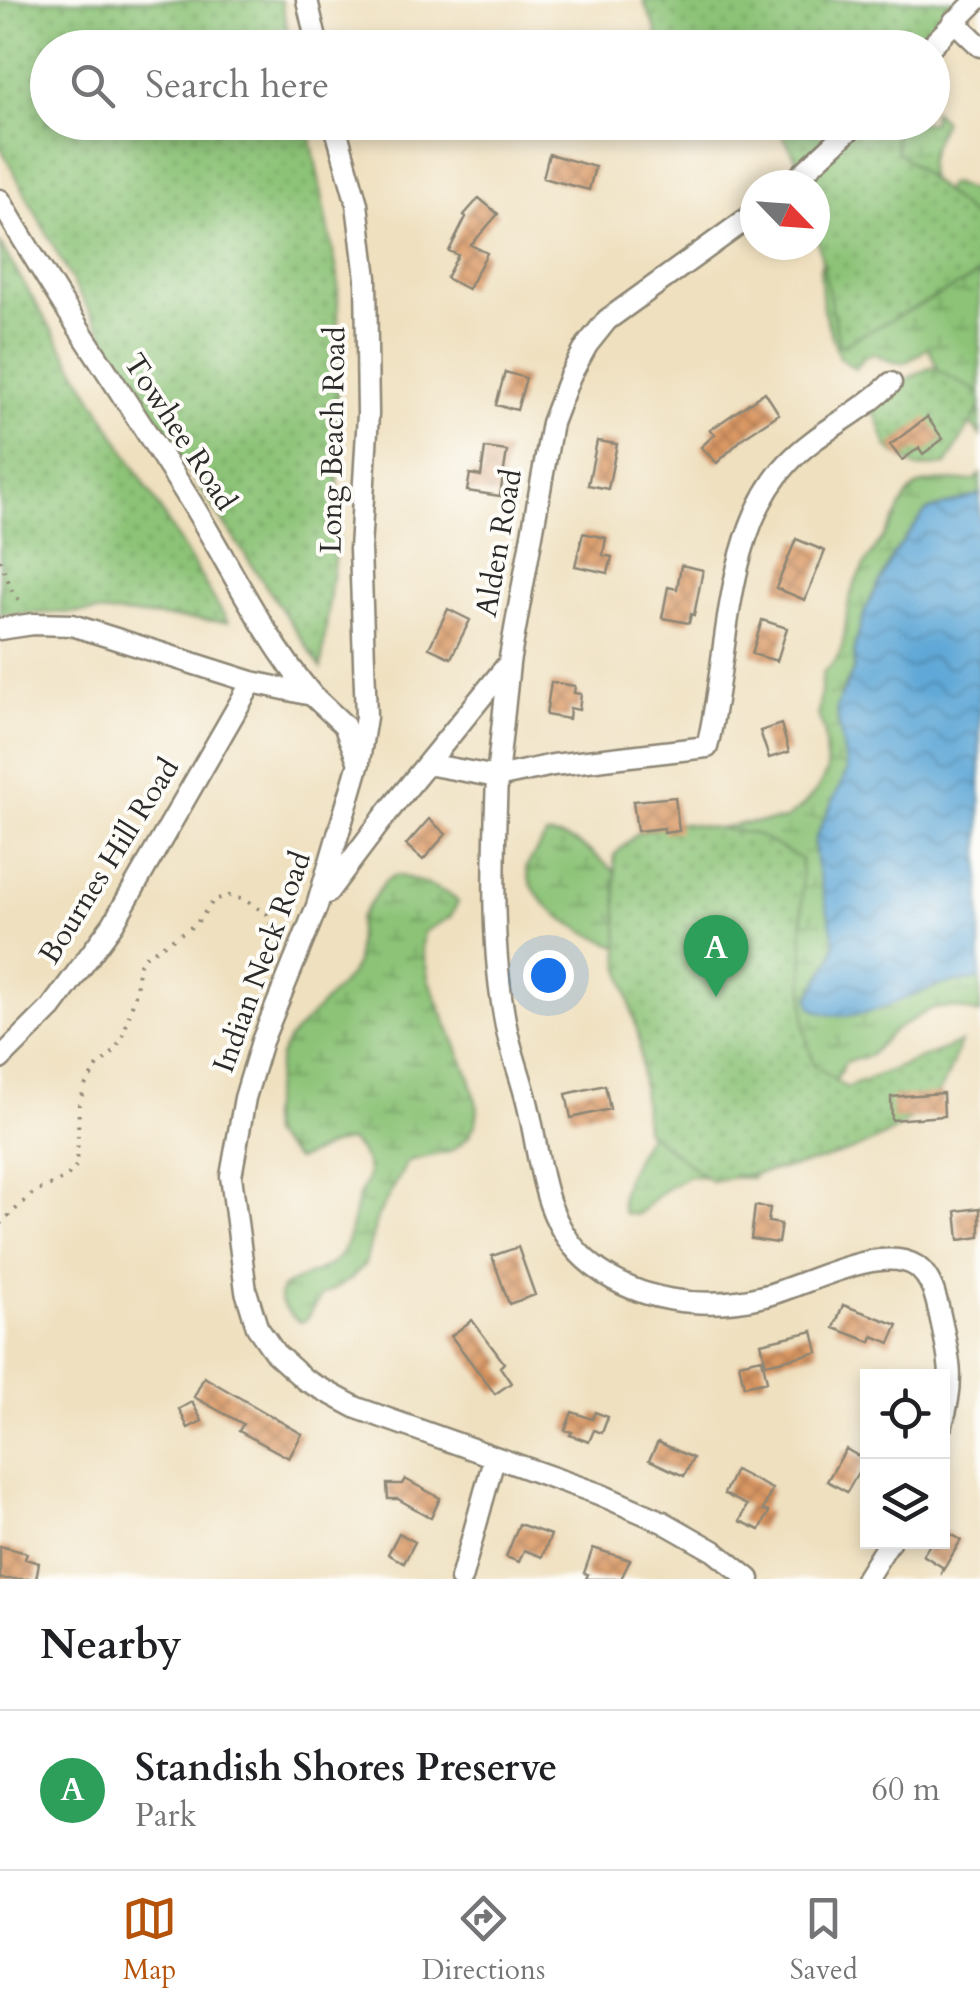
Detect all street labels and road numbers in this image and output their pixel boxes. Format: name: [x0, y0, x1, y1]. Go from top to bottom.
street label: Long Beach Road: [311, 326, 355, 554]
street label: Towhee Road: [114, 345, 246, 519]
street label: Alden Road: [466, 466, 532, 620]
street label: Bournes Hill Road: [29, 750, 189, 972]
street label: Indian Neck Road: [203, 846, 321, 1078]

